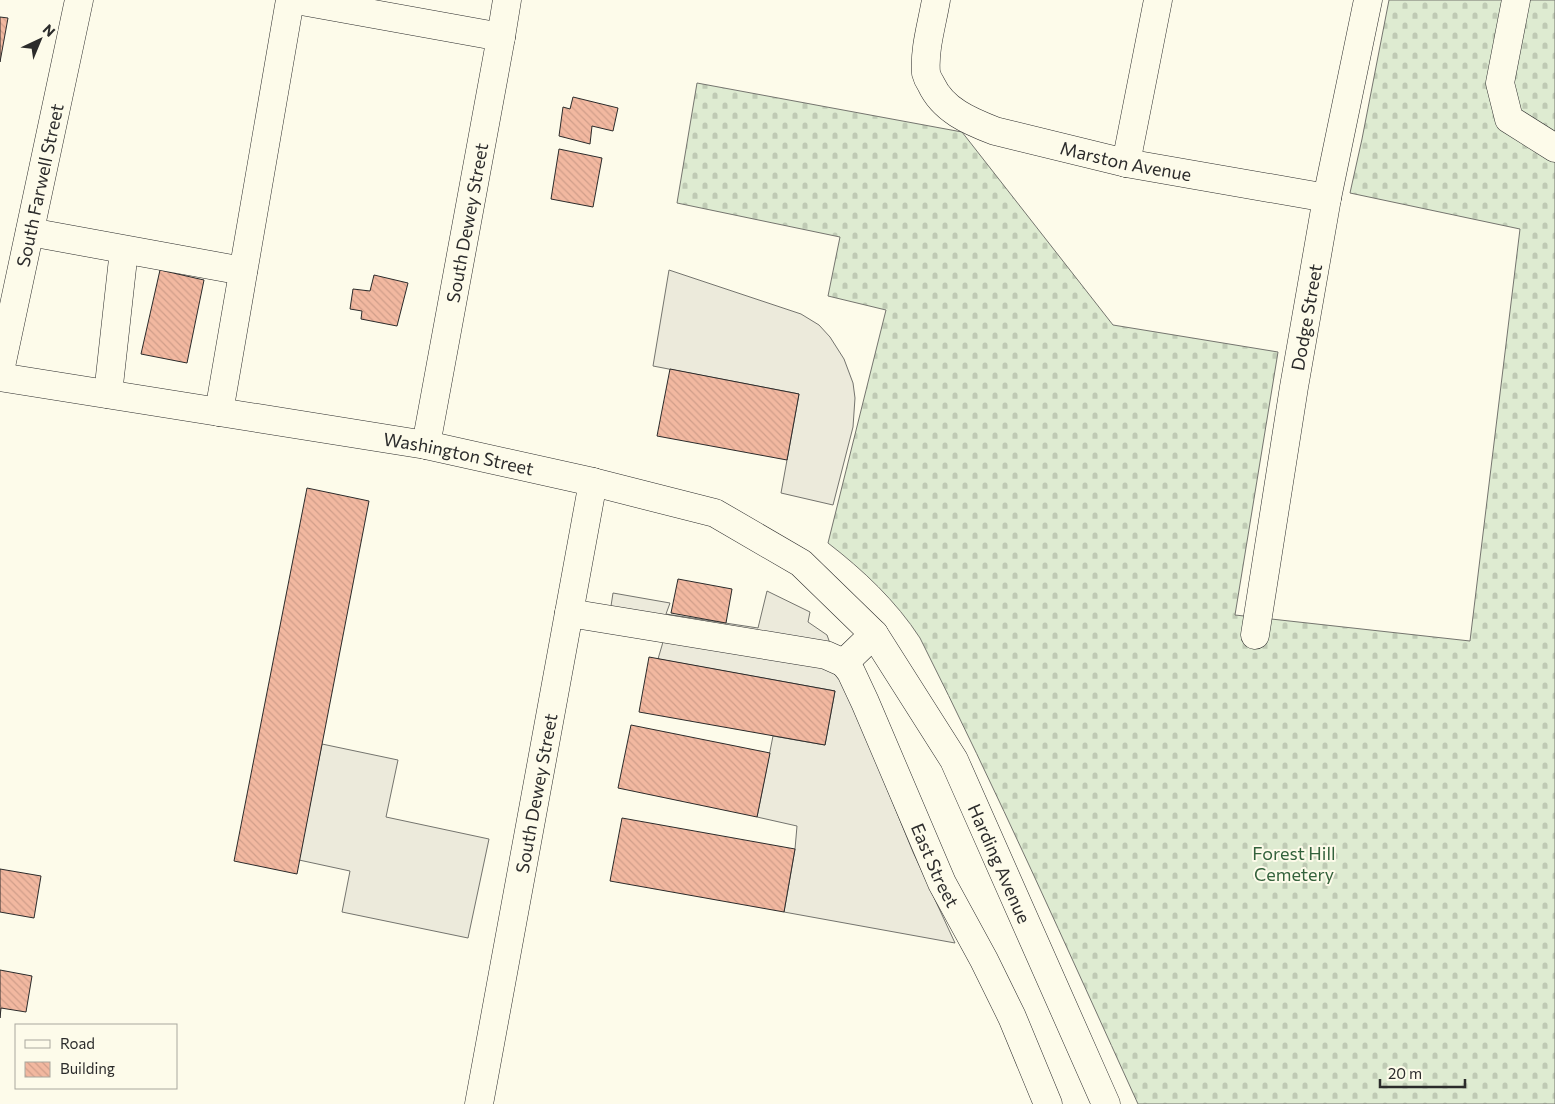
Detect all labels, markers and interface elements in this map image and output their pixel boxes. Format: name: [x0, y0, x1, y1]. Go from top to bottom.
north arrow: [15, 15, 65, 65]
text: N: [40, 21, 59, 40]
street label: South Farwell Street: [11, 102, 68, 269]
street label: Marston Avenue: [1058, 136, 1193, 185]
street label: South Dewey Street: [441, 141, 492, 304]
street label: Dodge Street: [1286, 262, 1326, 372]
street label: Washington Street: [382, 427, 536, 480]
street label: South Dewey Street: [511, 711, 561, 875]
street label: Harding Avenue: [964, 800, 1036, 927]
street label: East Street: [907, 820, 964, 911]
park label: Forest Hill Cemetery: [1252, 842, 1336, 885]
legend: [15, 1024, 178, 1089]
text: Road: [60, 1034, 95, 1052]
scale bar: [1380, 1056, 1465, 1088]
text: Building: [60, 1059, 115, 1077]
text: 20 m: [1388, 1064, 1422, 1082]

